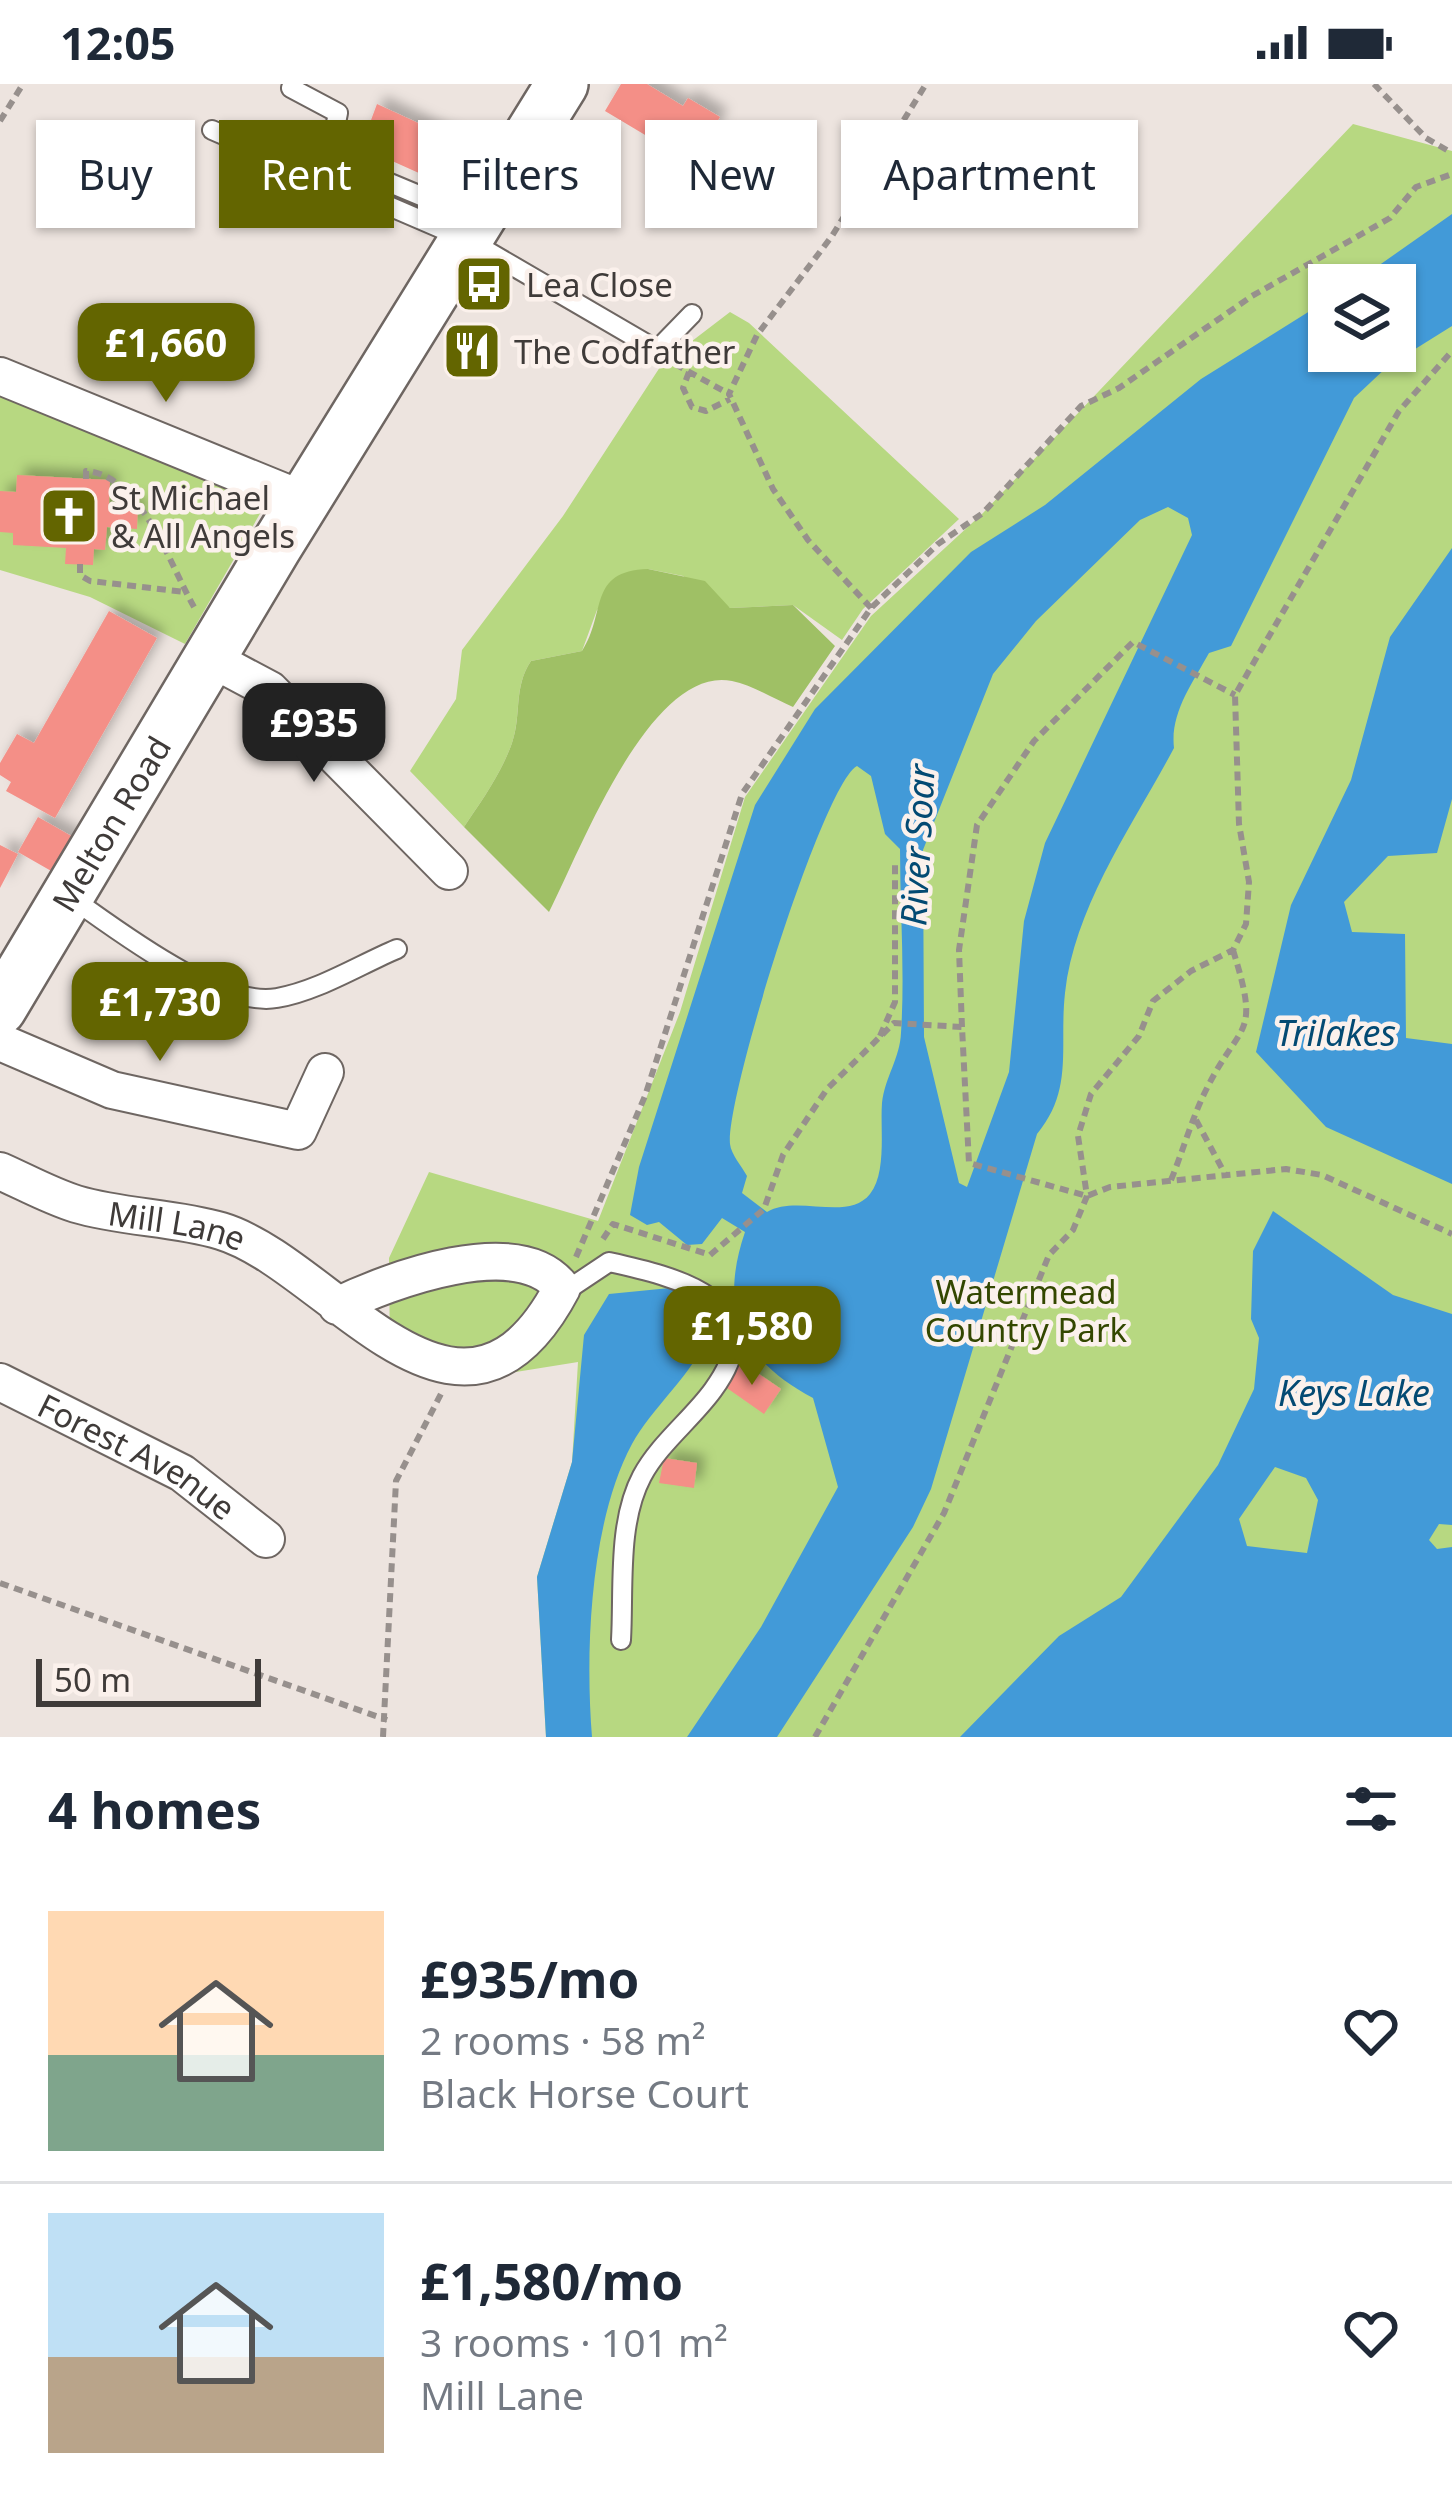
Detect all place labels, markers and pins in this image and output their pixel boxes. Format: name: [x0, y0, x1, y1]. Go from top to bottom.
bus stop icon: Lea Close: [453, 253, 515, 315]
place label: Lea Close: [526, 262, 673, 307]
pin: £1,660: [68, 303, 264, 405]
restaurant icon: The Codfather: [441, 320, 503, 382]
place label: The Codfather: [514, 329, 736, 374]
place label: St Michael & All Angels: [111, 475, 295, 558]
church icon: St Michael & All Angels: [38, 485, 100, 547]
pin: £935: [243, 683, 385, 785]
pin: £1,730: [62, 962, 258, 1064]
pin: £1,580: [654, 1286, 850, 1388]

